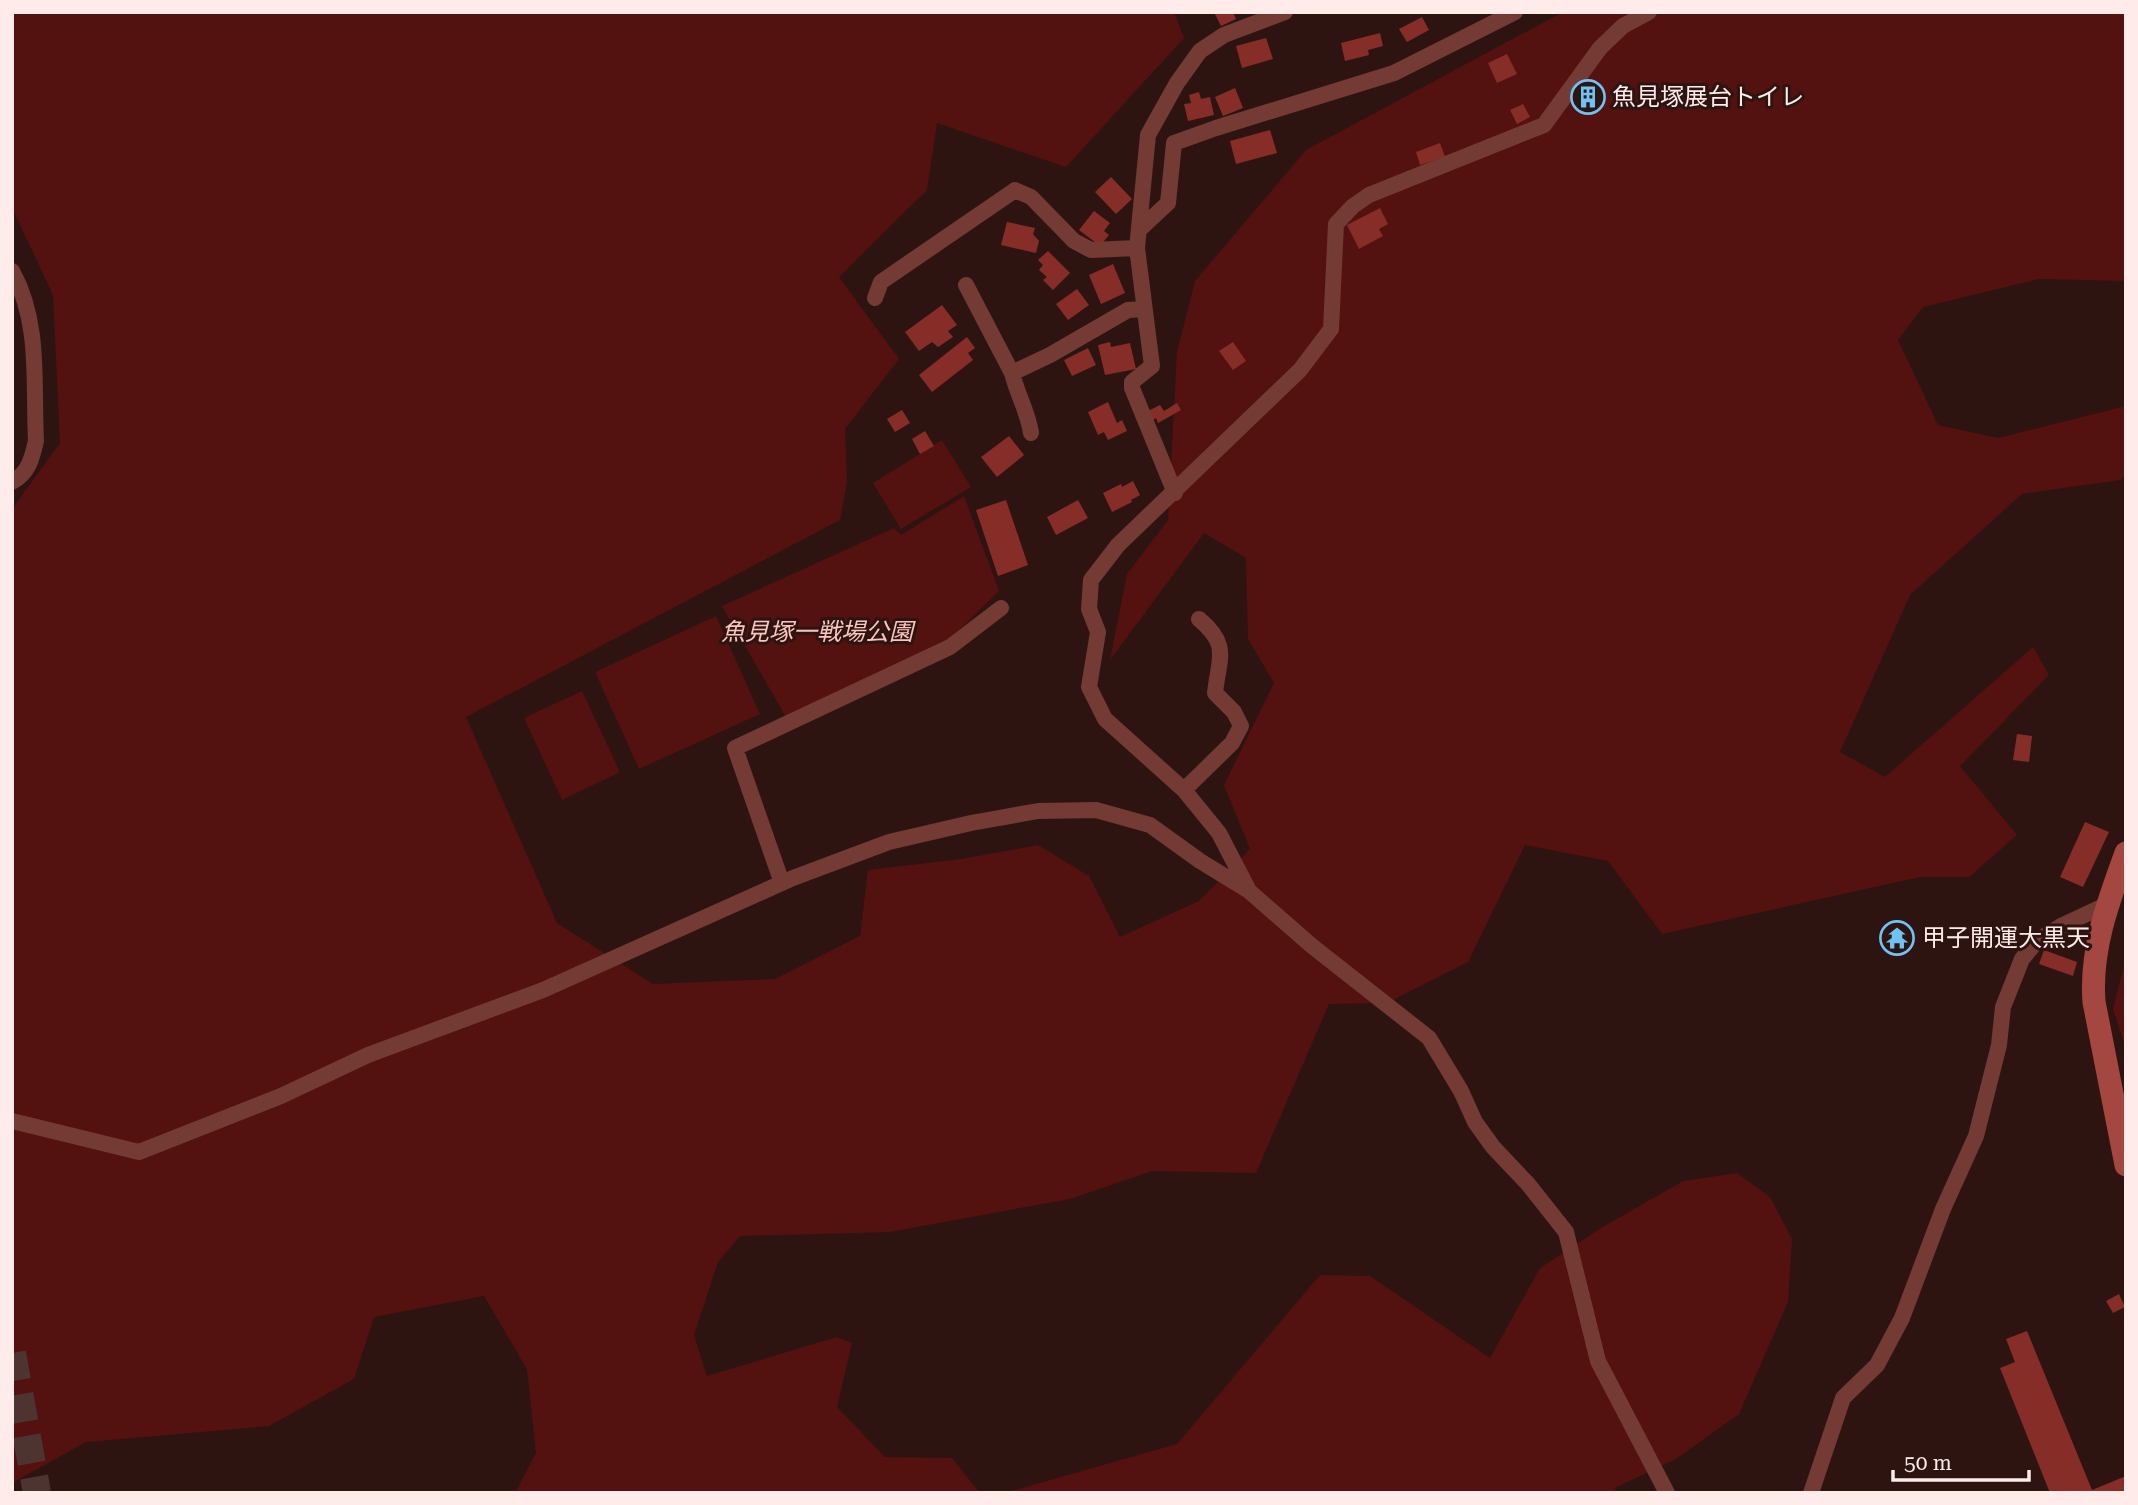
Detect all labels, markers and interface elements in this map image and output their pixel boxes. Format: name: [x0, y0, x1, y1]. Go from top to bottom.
building icon: 魚見塚展台トイレ: [1569, 78, 1607, 116]
place label: 魚見塚展台トイレ: [1612, 83, 1804, 111]
park label: 魚見塚一戦場公園: [721, 618, 916, 646]
temple icon: 甲子開運大黒天: [1878, 919, 1916, 957]
place label: 甲子開運大黒天: [1922, 924, 2090, 952]
scale bar: [1893, 1438, 2030, 1482]
text: 50 m: [1904, 1451, 1952, 1475]

